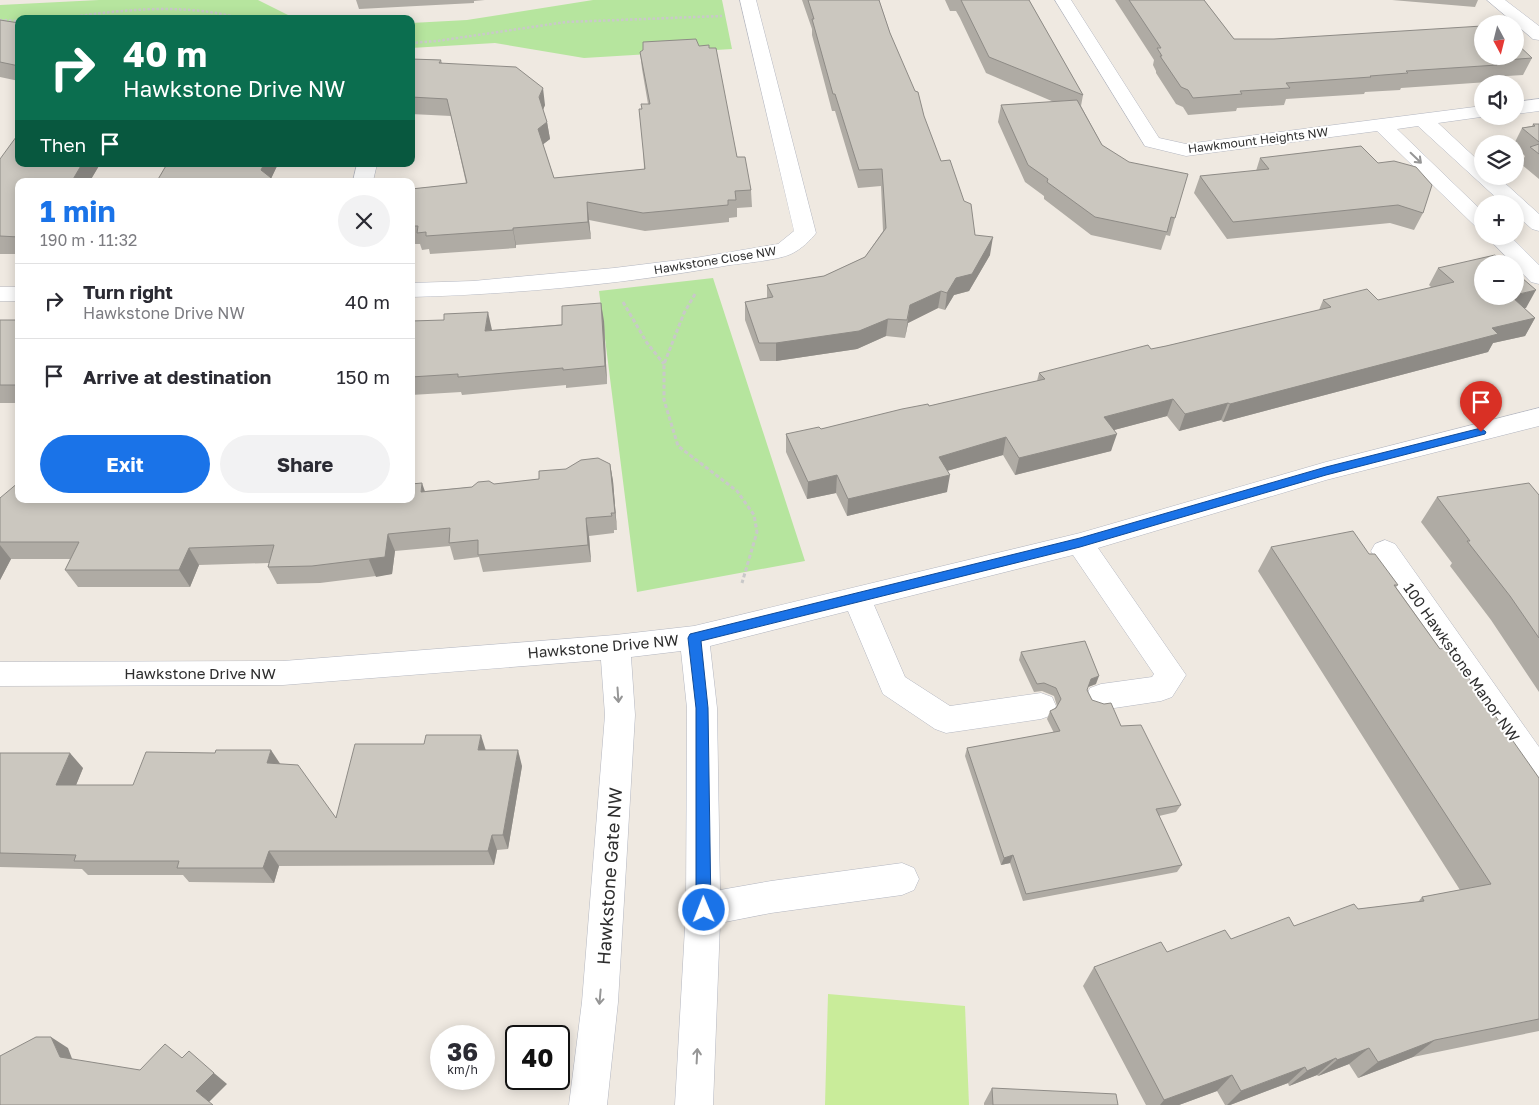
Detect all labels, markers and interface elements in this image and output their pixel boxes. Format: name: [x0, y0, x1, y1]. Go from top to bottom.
north arrow: [1474, 15, 1524, 65]
map controls: [1474, 15, 1524, 305]
text: 40 m: [123, 33, 207, 75]
icon: right: [40, 35, 105, 100]
text: Hawkstone Drive NW: [123, 75, 346, 102]
button: sound: [1474, 75, 1524, 125]
street label: Hawkmount Heights NW: [1187, 124, 1329, 156]
icon: arrive: [96, 130, 124, 158]
text: Then: [40, 133, 86, 156]
button: layers: [1474, 135, 1524, 185]
one-way arrow: [1410, 152, 1422, 164]
text: 1 min: [40, 193, 116, 229]
button: close: [338, 195, 390, 247]
button: +: [1474, 195, 1524, 245]
text: 190 m · 11:32: [40, 230, 137, 250]
street label: Hawkstone Close NW: [653, 243, 778, 277]
button: −: [1474, 255, 1524, 305]
text: Turn right: [83, 280, 173, 303]
icon: right: [40, 287, 68, 315]
text: 40 m: [345, 290, 390, 313]
text: Hawkstone Drive NW: [83, 303, 245, 323]
icon: arrive: [40, 362, 68, 390]
text: Arrive at destination: [83, 365, 271, 388]
text: 150 m: [336, 365, 390, 388]
pin: [1460, 381, 1502, 432]
icon: arrive: [1467, 388, 1495, 416]
button: Exit: [40, 435, 210, 493]
button: Share: [220, 435, 390, 493]
street label: 100 Hawkstone Manor NW: [1400, 579, 1524, 745]
street label: Hawkstone Drive NW: [527, 630, 679, 662]
street label: Hawkstone Drive NW: [124, 664, 276, 682]
one-way arrow: [614, 687, 623, 703]
street label: Hawkstone Gate NW: [592, 787, 626, 965]
position arrow: [677, 883, 729, 935]
one-way arrow: [595, 989, 605, 1005]
speed limit sign: 40: [505, 1025, 570, 1090]
text: 36: [447, 1036, 478, 1067]
one-way arrow: [692, 1049, 701, 1065]
text: km/h: [447, 1062, 478, 1077]

